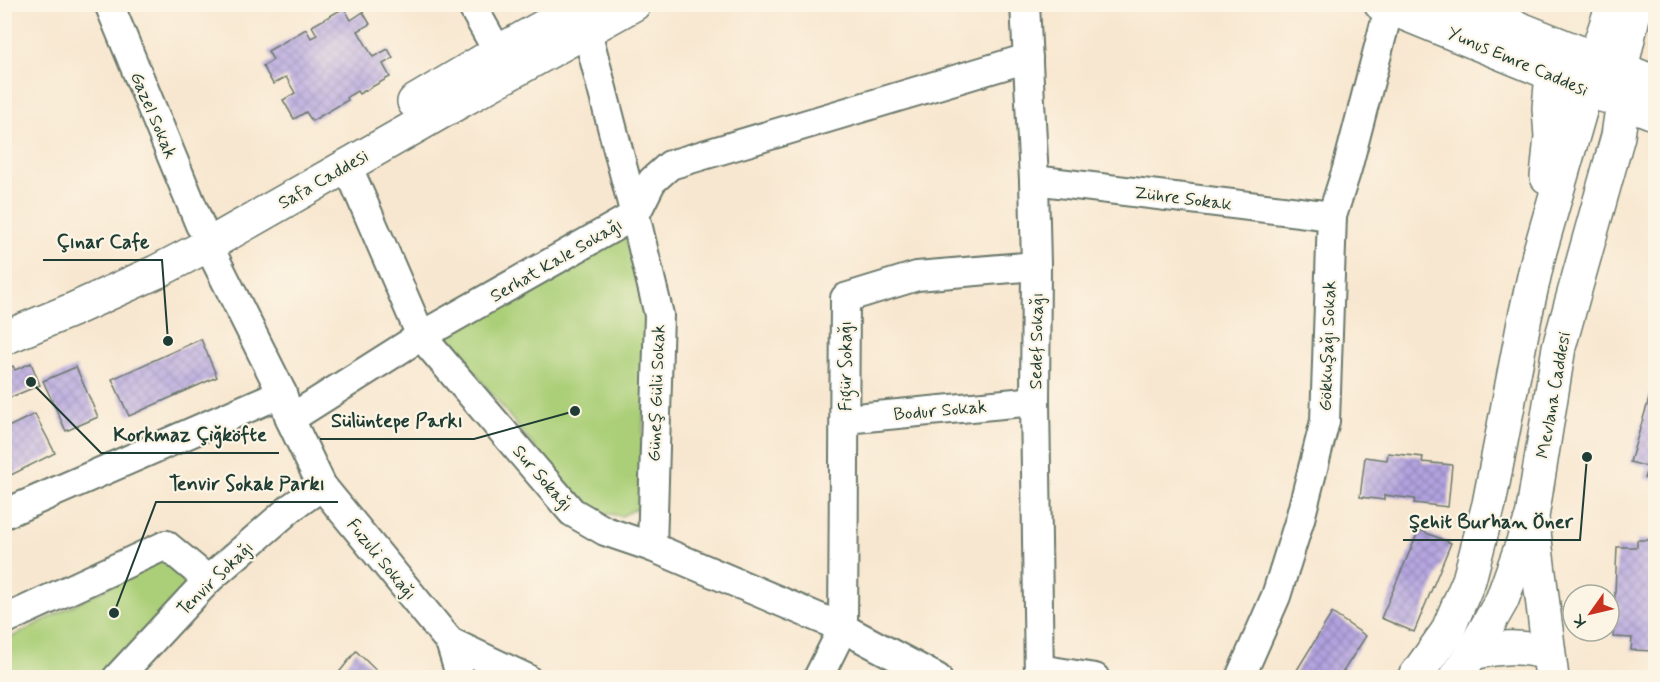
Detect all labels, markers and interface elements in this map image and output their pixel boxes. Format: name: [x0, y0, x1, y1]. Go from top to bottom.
street label: Yunus Emre Caddesi: [1444, 21, 1592, 102]
street label: Gazel Sokak: [124, 68, 182, 162]
street label: Safa Caddesi: [274, 144, 373, 215]
street label: Zühre Sokak: [1133, 181, 1233, 217]
street label: Serhat Kale Sokağı: [486, 213, 627, 309]
callout: Çınar Cafe: [43, 222, 162, 260]
text: Çınar Cafe: [57, 229, 150, 256]
street label: Gökkuşağı Sokak: [1314, 280, 1342, 412]
street label: Sedef Sokağı: [1024, 292, 1050, 390]
street label: Figür Sokağı: [834, 321, 860, 411]
street label: Güneş Gülü Sokak: [643, 324, 671, 462]
street label: Mevlana Caddesi: [1531, 330, 1577, 460]
street label: Bodur Sokak: [892, 395, 988, 427]
callout: Sülüntepe Parkı: [320, 401, 474, 439]
text: Sülüntepe Parkı: [331, 408, 463, 435]
callout: Korkmaz Çiğköfte: [101, 415, 279, 453]
text: Korkmaz Çiğköfte: [113, 422, 267, 449]
street label: Sur Sokağı: [507, 440, 578, 517]
callout: Tenvir Sokak Parkı: [156, 464, 338, 502]
text: Tenvir Sokak Parkı: [169, 471, 325, 498]
callout: Şehit Burhan Öner: [1403, 502, 1580, 540]
text: Şehit Burhan Öner: [1409, 509, 1574, 536]
street label: Fuzuli Sokağı: [341, 514, 422, 605]
street label: Tenvir Sokağı: [172, 536, 259, 621]
north arrow: [1561, 583, 1621, 643]
text: K: [1568, 609, 1592, 631]

